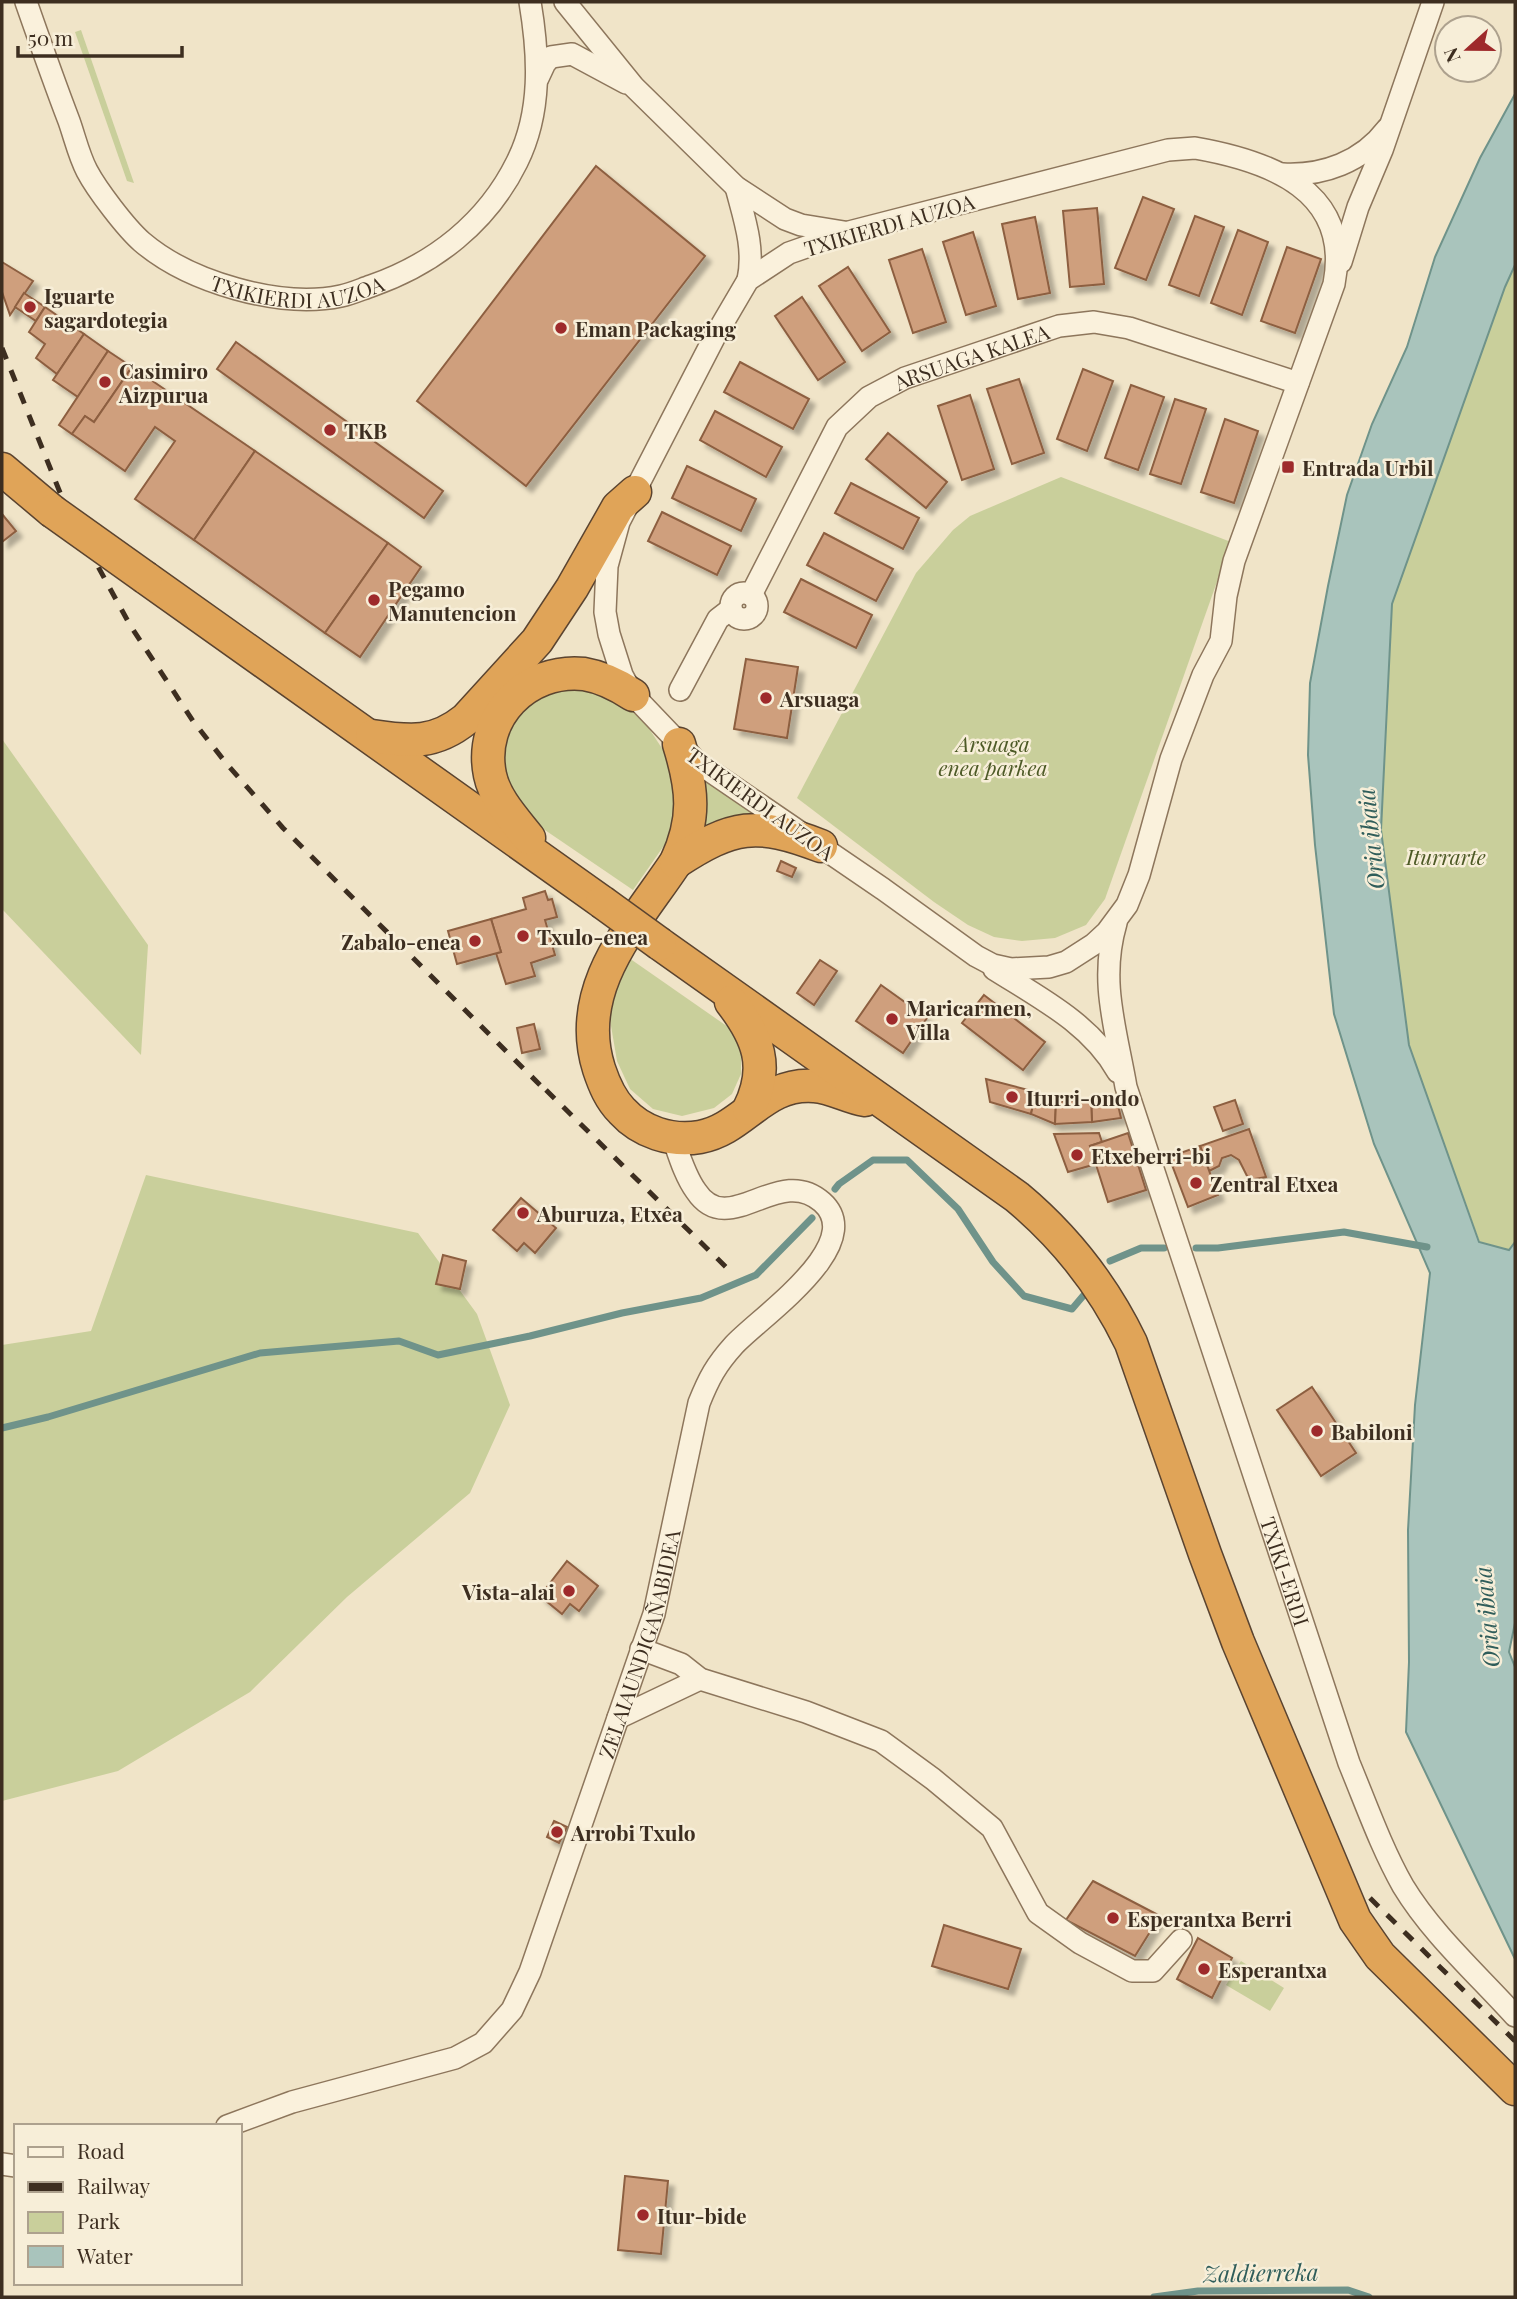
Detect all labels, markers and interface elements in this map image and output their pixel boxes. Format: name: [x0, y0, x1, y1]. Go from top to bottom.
scale bar: [18, 14, 182, 58]
north arrow: [1433, 14, 1503, 84]
text: 50 m: [28, 23, 74, 51]
text: N: [1437, 44, 1466, 67]
street label: TXIKIERDI AUZOA: [801, 186, 978, 262]
street label: TXIKIERDI AUZOA: [207, 268, 388, 313]
place label: Iguarte sagardotegia: [44, 281, 168, 333]
marker: Iguarte sagardotegia: [22, 299, 38, 315]
place label: Eman Packaging: [575, 314, 737, 342]
street label: ARSUAGA KALEA: [887, 316, 1053, 396]
marker: Eman Packaging: [553, 320, 569, 336]
place label: Casimiro Aizpurua: [118, 356, 208, 408]
marker: Casimiro Aizpurua: [97, 374, 113, 390]
place label: TKB: [344, 416, 387, 444]
marker: TKB: [322, 422, 338, 438]
place label: Entrada Urbil: [1302, 453, 1434, 481]
marker: Entrada Urbil: [1280, 459, 1296, 475]
place label: Pegamo Manutencion: [388, 574, 516, 626]
marker: Pegamo Manutencion: [366, 592, 382, 608]
place label: Arsuaga: [779, 684, 860, 712]
marker: Arsuaga: [758, 690, 774, 706]
park label: Arsuaga enea parkea: [939, 729, 1047, 781]
street label: TXIKIERDI AUZOA: [682, 740, 841, 866]
water label: Oria ibaia: [1349, 787, 1391, 891]
park label: Iturrarte: [1405, 842, 1486, 870]
place label: Txulo-enea: [537, 922, 648, 950]
place label: Zabalo-enea: [341, 927, 461, 955]
marker: Txulo-enea: [515, 928, 531, 944]
marker: Zabalo-enea: [467, 933, 483, 949]
place label: Maricarmen, Villa: [905, 993, 1032, 1045]
marker: Maricarmen, Villa: [884, 1011, 900, 1027]
place label: Iturri-ondo: [1026, 1083, 1139, 1111]
marker: Iturri-ondo: [1004, 1089, 1020, 1105]
place label: Etxeberri-bi: [1091, 1141, 1211, 1169]
marker: Etxeberri-bi: [1069, 1147, 1085, 1163]
place label: Zentral Etxea: [1210, 1169, 1339, 1197]
marker: Zentral Etxea: [1188, 1175, 1204, 1191]
place label: Aburuza, Etxea: [536, 1199, 683, 1227]
marker: Aburuza, Etxea: [515, 1205, 531, 1221]
place label: Babiloni: [1331, 1417, 1413, 1445]
marker: Babiloni: [1309, 1423, 1325, 1439]
street label: TXIKI-ERDI: [1255, 1513, 1317, 1629]
street label: ZELAIAUNDIGAÑABIDEA: [591, 1526, 686, 1762]
water label: Oria ibaia: [1466, 1565, 1506, 1669]
place label: Vista-alai: [461, 1577, 555, 1605]
marker: Vista-alai: [561, 1583, 577, 1599]
place label: Arrobi Txulo: [570, 1818, 696, 1846]
marker: Arrobi Txulo: [549, 1824, 565, 1840]
place label: Esperantxa Berri: [1127, 1904, 1292, 1932]
marker: Esperantxa Berri: [1105, 1910, 1121, 1926]
place label: Esperantxa: [1218, 1955, 1327, 1983]
marker: Esperantxa: [1196, 1961, 1212, 1977]
legend: [14, 2124, 242, 2285]
text: Road: [77, 2136, 125, 2164]
text: Railway: [77, 2171, 151, 2199]
place label: Itur-bide: [657, 2201, 747, 2229]
text: Park: [77, 2206, 121, 2234]
marker: Itur-bide: [635, 2207, 651, 2223]
text: Water: [76, 2241, 133, 2269]
water label: Zaldierreka: [1202, 2255, 1319, 2289]

